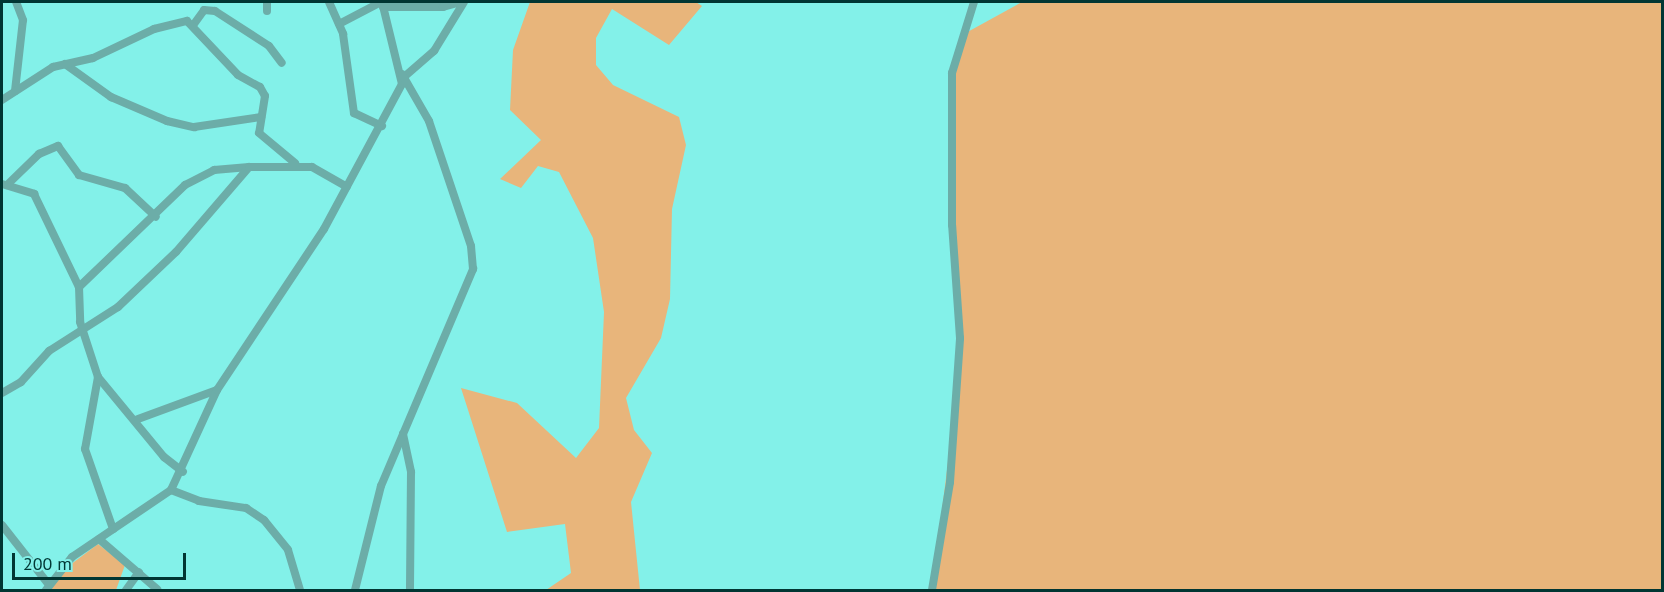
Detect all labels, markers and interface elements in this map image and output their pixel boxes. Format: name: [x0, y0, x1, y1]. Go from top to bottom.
scale bar: [15, 541, 189, 579]
text: 200 m: [23, 552, 72, 575]

